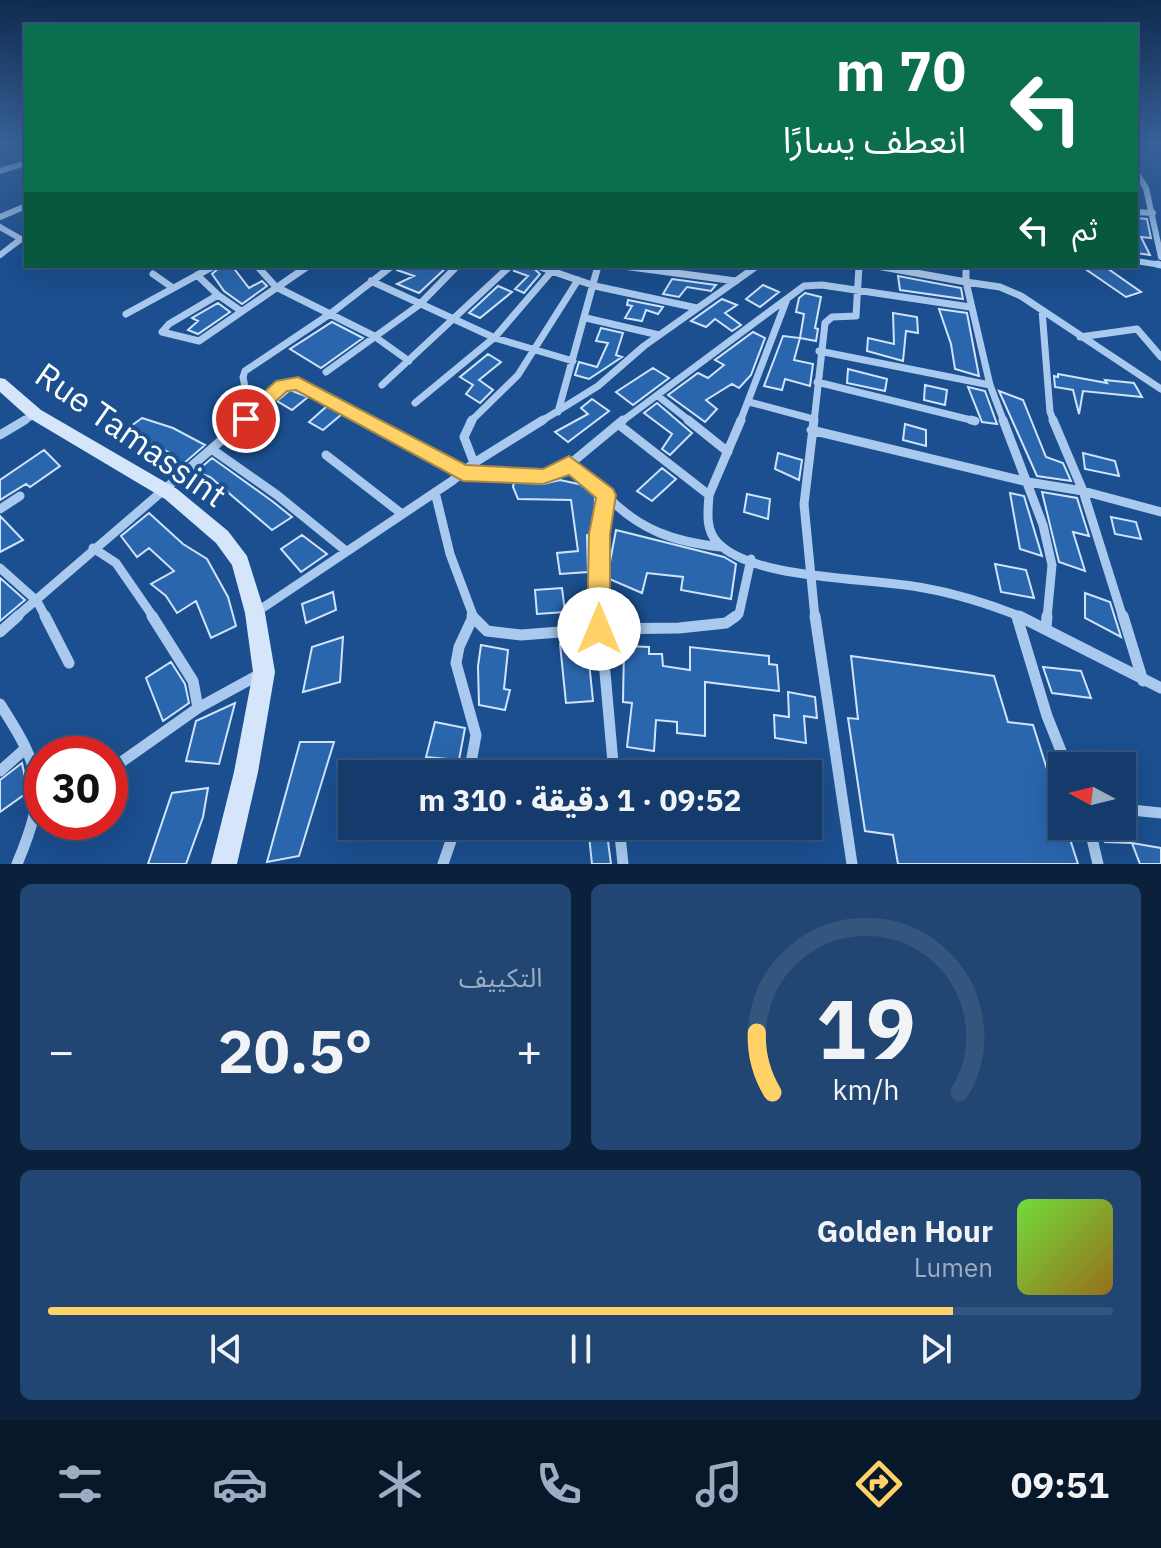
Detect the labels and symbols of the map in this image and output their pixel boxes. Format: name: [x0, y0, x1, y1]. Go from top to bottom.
street label: Rue Tamassint: [27, 352, 236, 516]
pin: [212, 385, 280, 453]
position arrow: [557, 587, 641, 671]
speed limit sign: 30: [24, 736, 128, 840]
north arrow: [1048, 752, 1136, 840]

